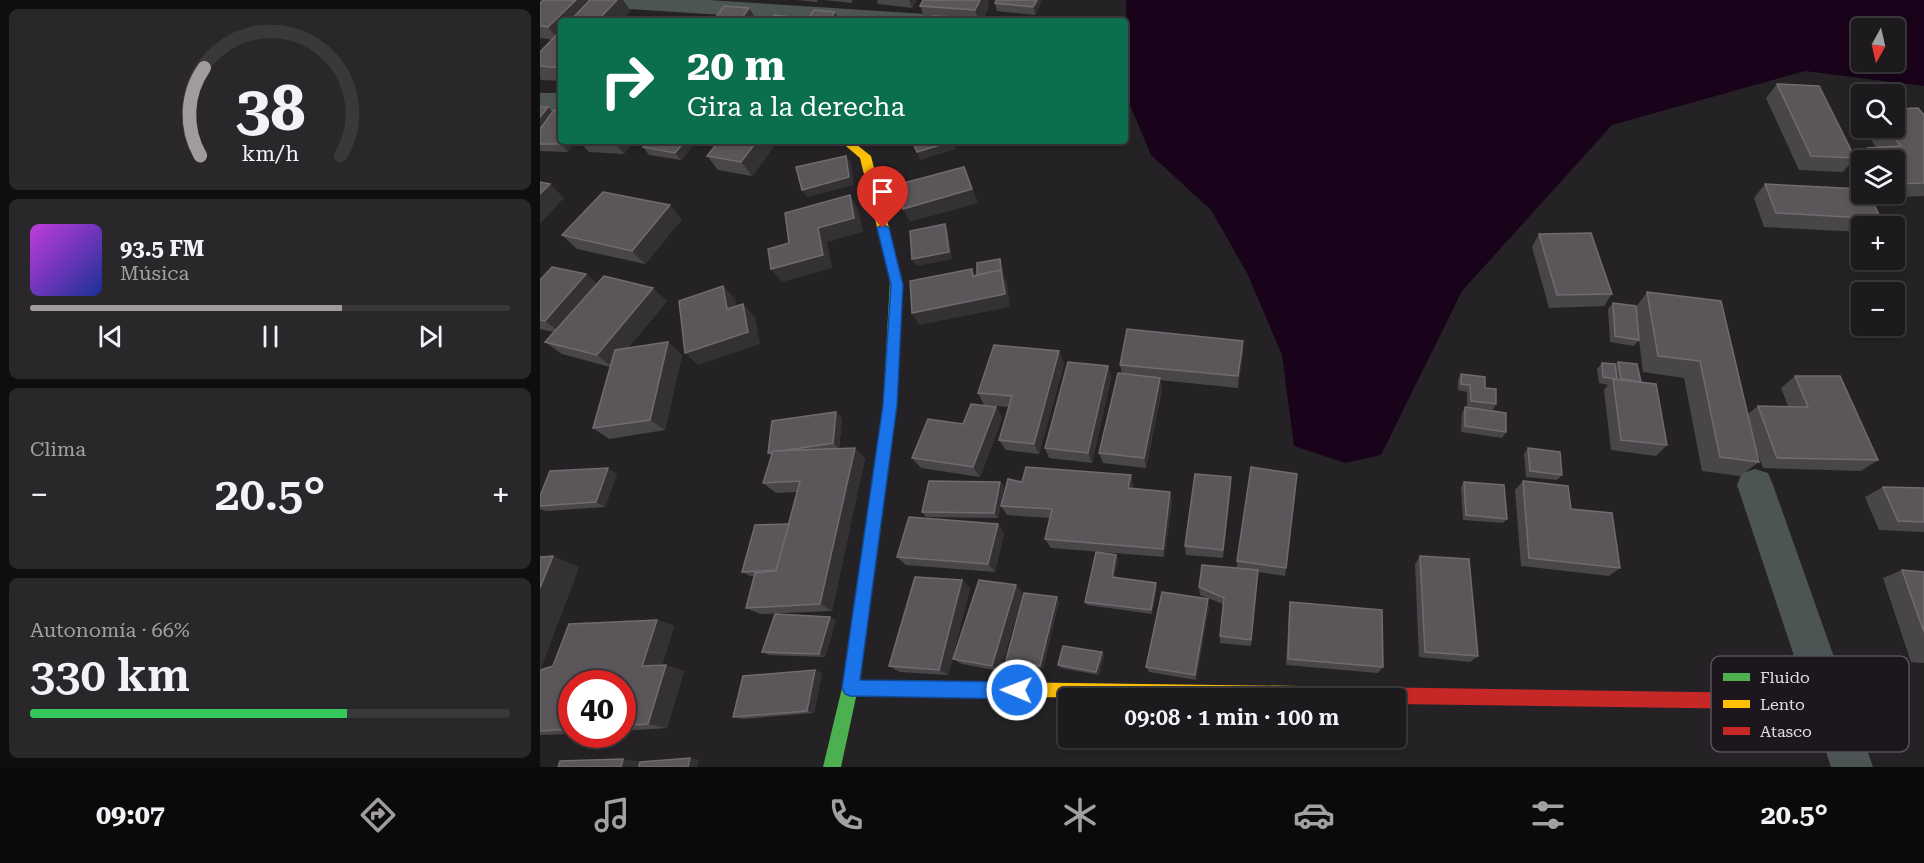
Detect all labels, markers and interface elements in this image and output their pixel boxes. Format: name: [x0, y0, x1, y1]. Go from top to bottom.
north arrow: [1851, 18, 1905, 72]
map controls: [1851, 18, 1905, 336]
text: 20 m: [687, 41, 785, 90]
icon: right: [588, 42, 666, 120]
text: 38: [235, 72, 305, 145]
button: search: [1851, 84, 1905, 138]
text: Gira a la derecha: [687, 91, 905, 123]
text: km/h: [241, 142, 299, 167]
button: layers: [1851, 150, 1905, 204]
pin: [857, 166, 908, 228]
icon: arrive: [866, 175, 899, 208]
button: +: [1851, 216, 1905, 270]
text: 93.5 FM: [120, 236, 204, 261]
text: Música: [120, 261, 189, 285]
button: −: [1851, 282, 1905, 336]
icon: previous: [94, 320, 127, 353]
icon: pause: [254, 320, 287, 353]
icon: next: [414, 320, 447, 353]
text: Clima: [30, 437, 86, 461]
text: 20.5°: [214, 468, 326, 521]
text: −: [30, 475, 48, 514]
text: +: [492, 475, 510, 514]
text: Autonomía · 66%: [30, 618, 190, 642]
text: 330 km: [30, 649, 190, 702]
legend: [1711, 656, 1909, 752]
position arrow: [985, 658, 1049, 722]
text: Fluido: [1760, 668, 1810, 687]
speed limit sign: 40: [558, 670, 636, 748]
text: Lento: [1760, 695, 1805, 714]
text: 09:08 · 1 min · 100 m: [1125, 705, 1339, 730]
text: Atasco: [1760, 722, 1812, 741]
icon: directions: [357, 794, 399, 836]
icon: music: [591, 794, 633, 836]
icon: phone: [825, 794, 867, 836]
icon: climate: [1059, 794, 1101, 836]
icon: car: [1293, 794, 1335, 836]
icon: filters: [1527, 794, 1569, 836]
text: 09:07: [96, 799, 165, 831]
text: 20.5°: [1761, 799, 1828, 831]

